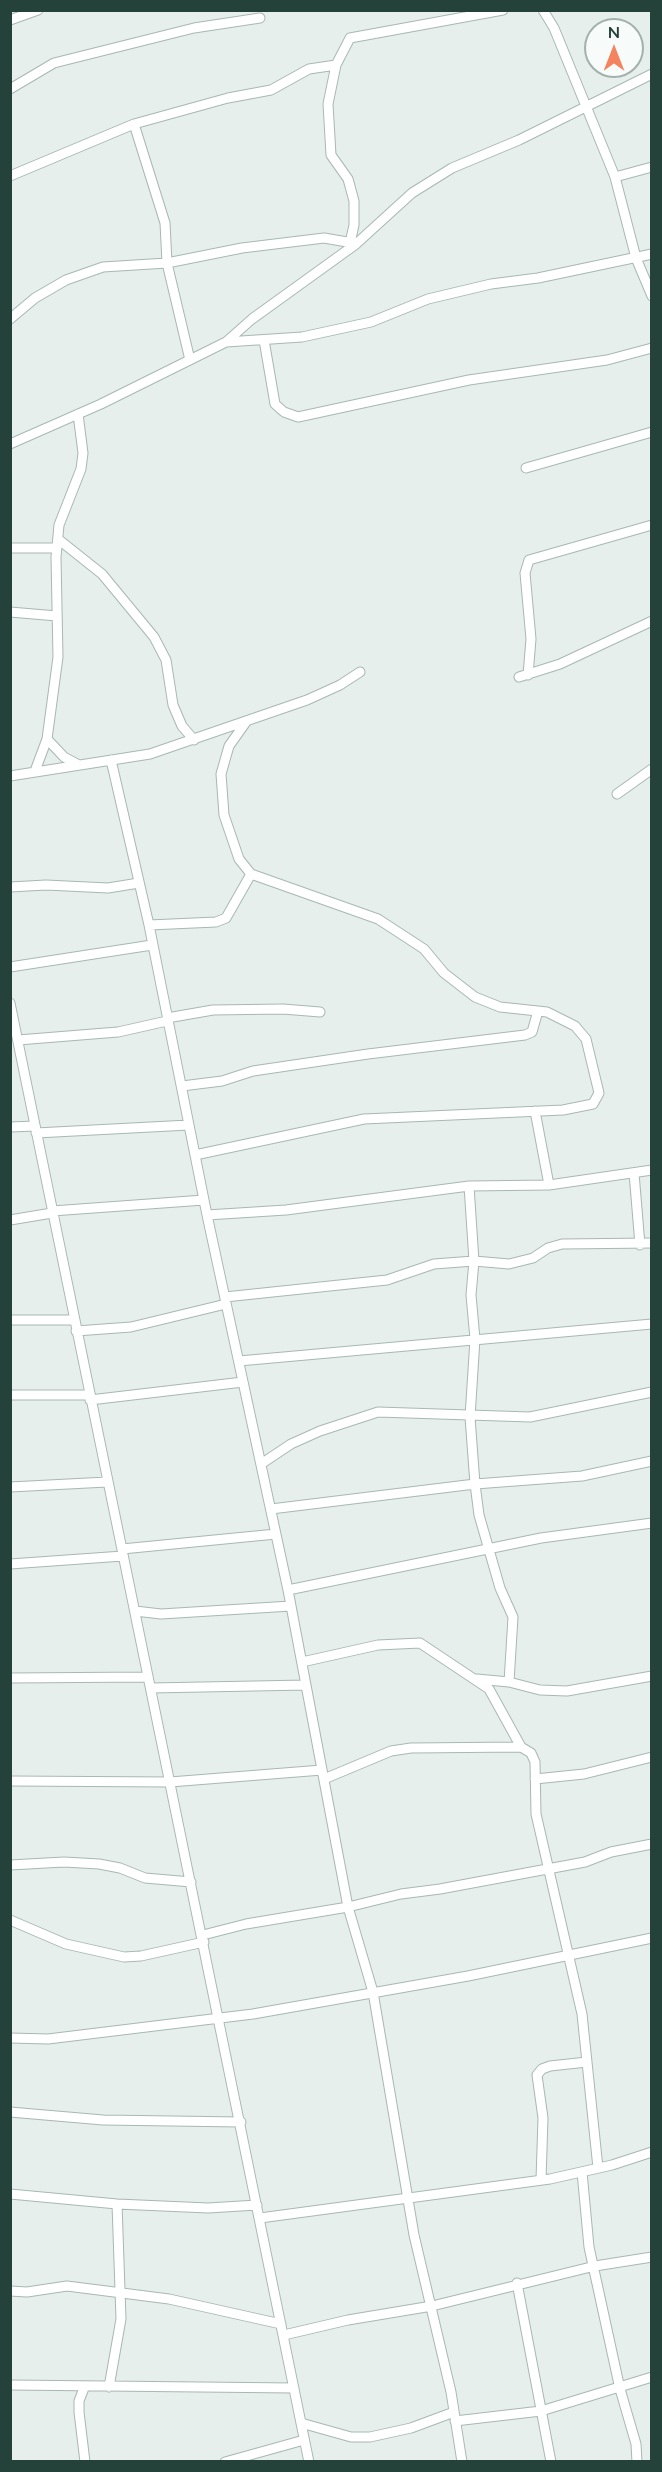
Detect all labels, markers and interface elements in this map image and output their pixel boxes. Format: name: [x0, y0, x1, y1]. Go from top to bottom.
north arrow: [584, 18, 644, 78]
text: N: [608, 22, 620, 41]

